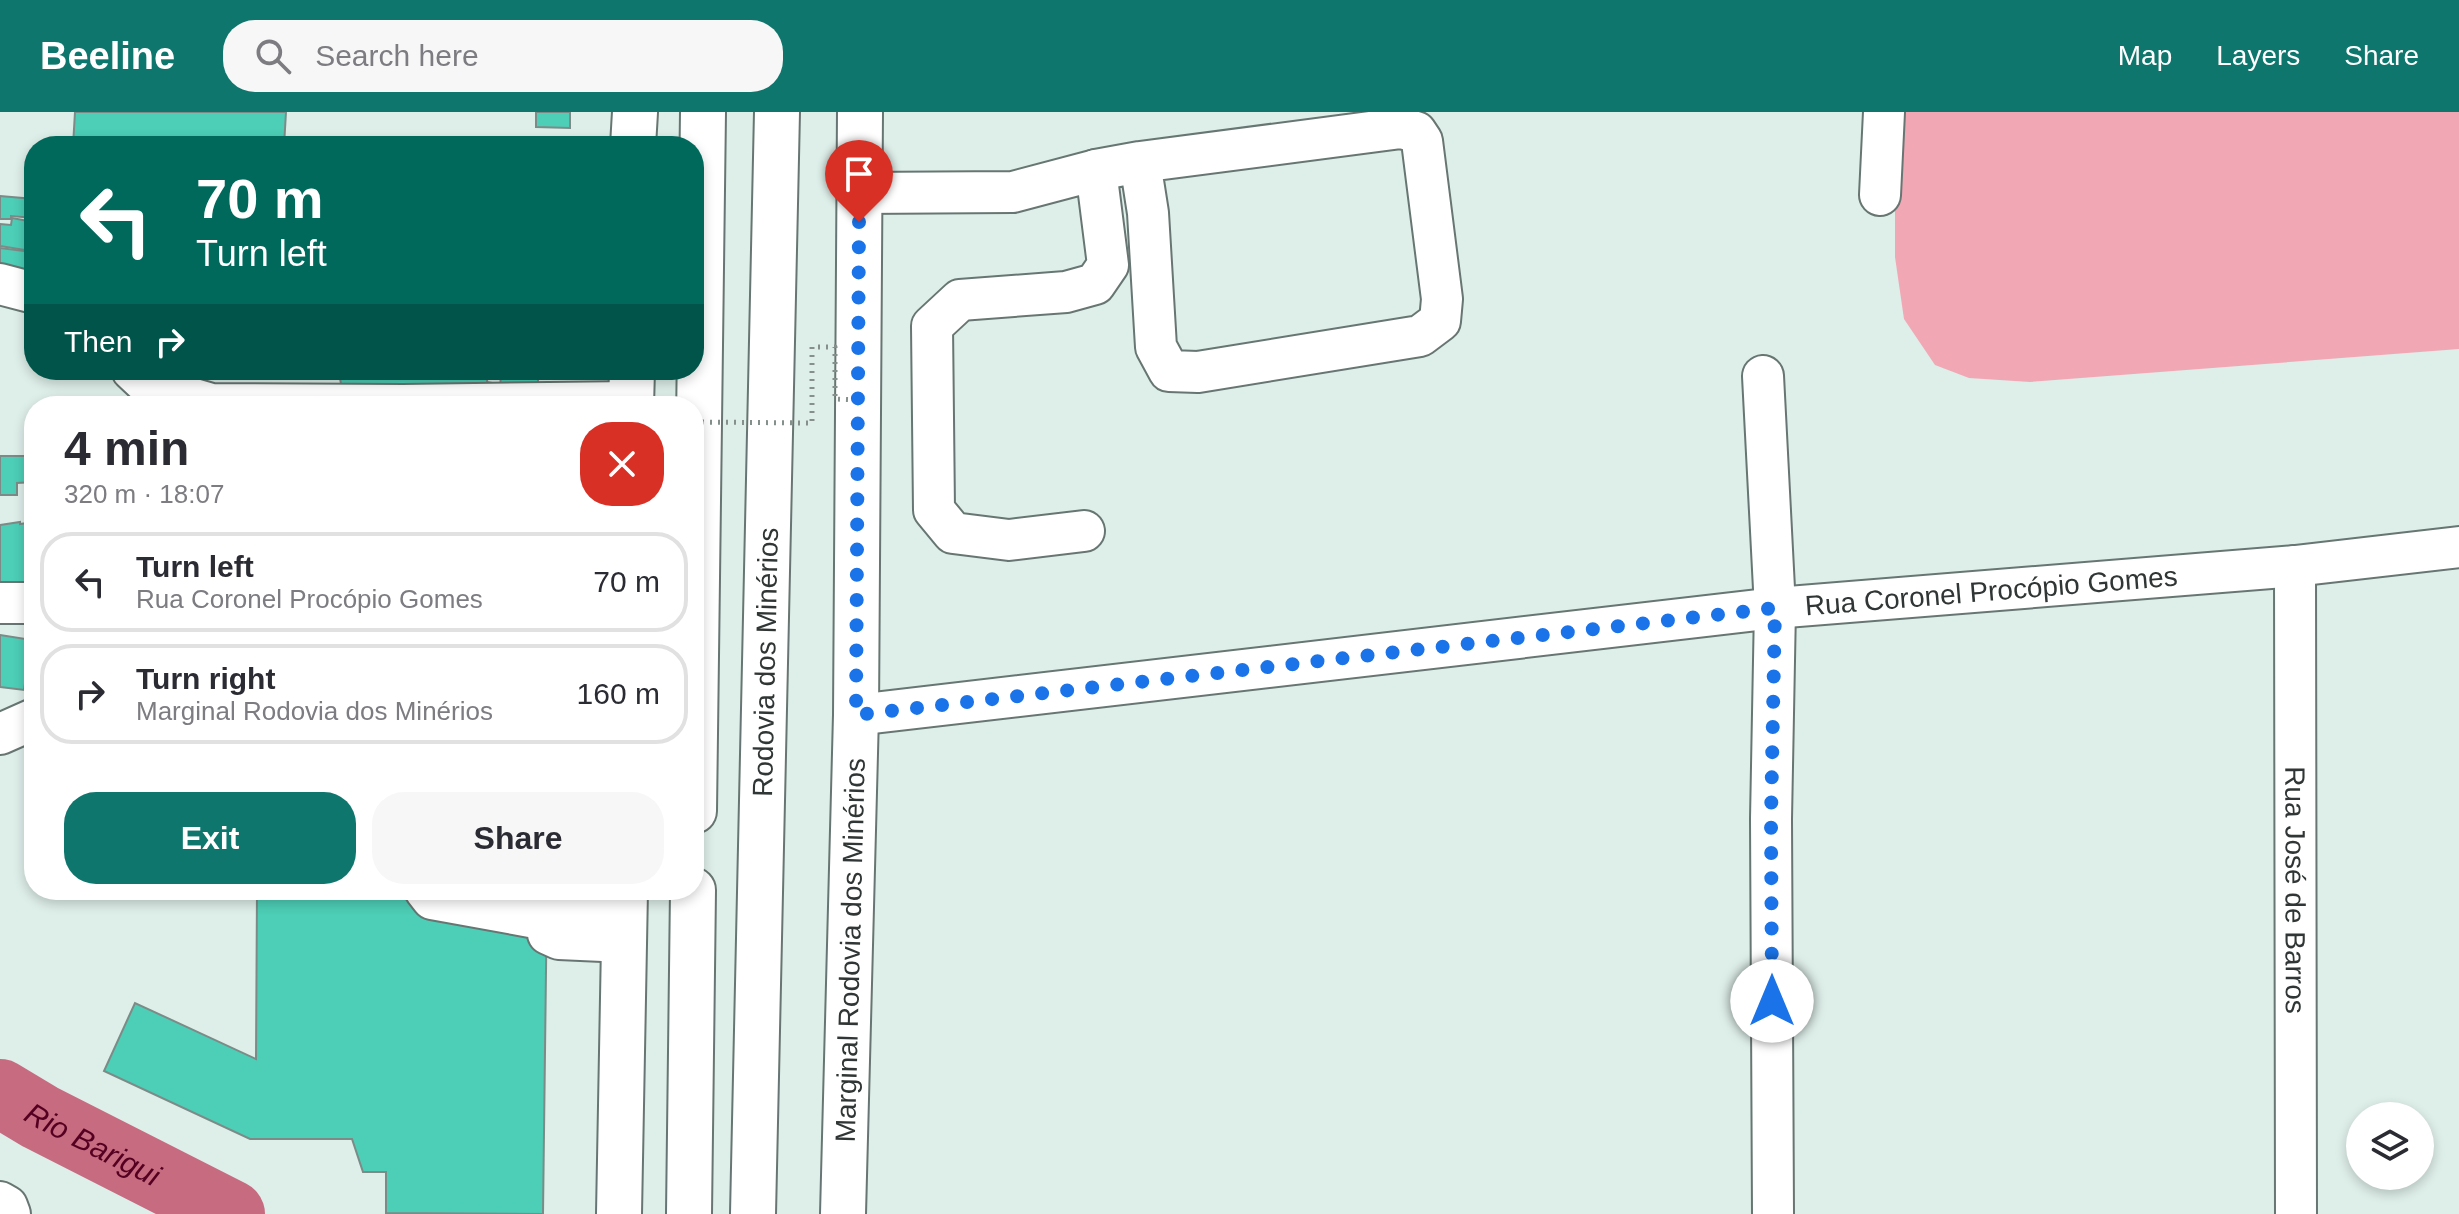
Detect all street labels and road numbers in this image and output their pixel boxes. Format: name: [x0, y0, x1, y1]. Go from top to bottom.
street label: Rodovia dos Minérios: [747, 527, 783, 797]
street label: Rua Coronel Procópio Gomes: [1804, 560, 2179, 621]
street label: Marginal Rodovia dos Minérios: [829, 757, 870, 1143]
street label: Rua José de Barros: [2280, 766, 2311, 1014]

